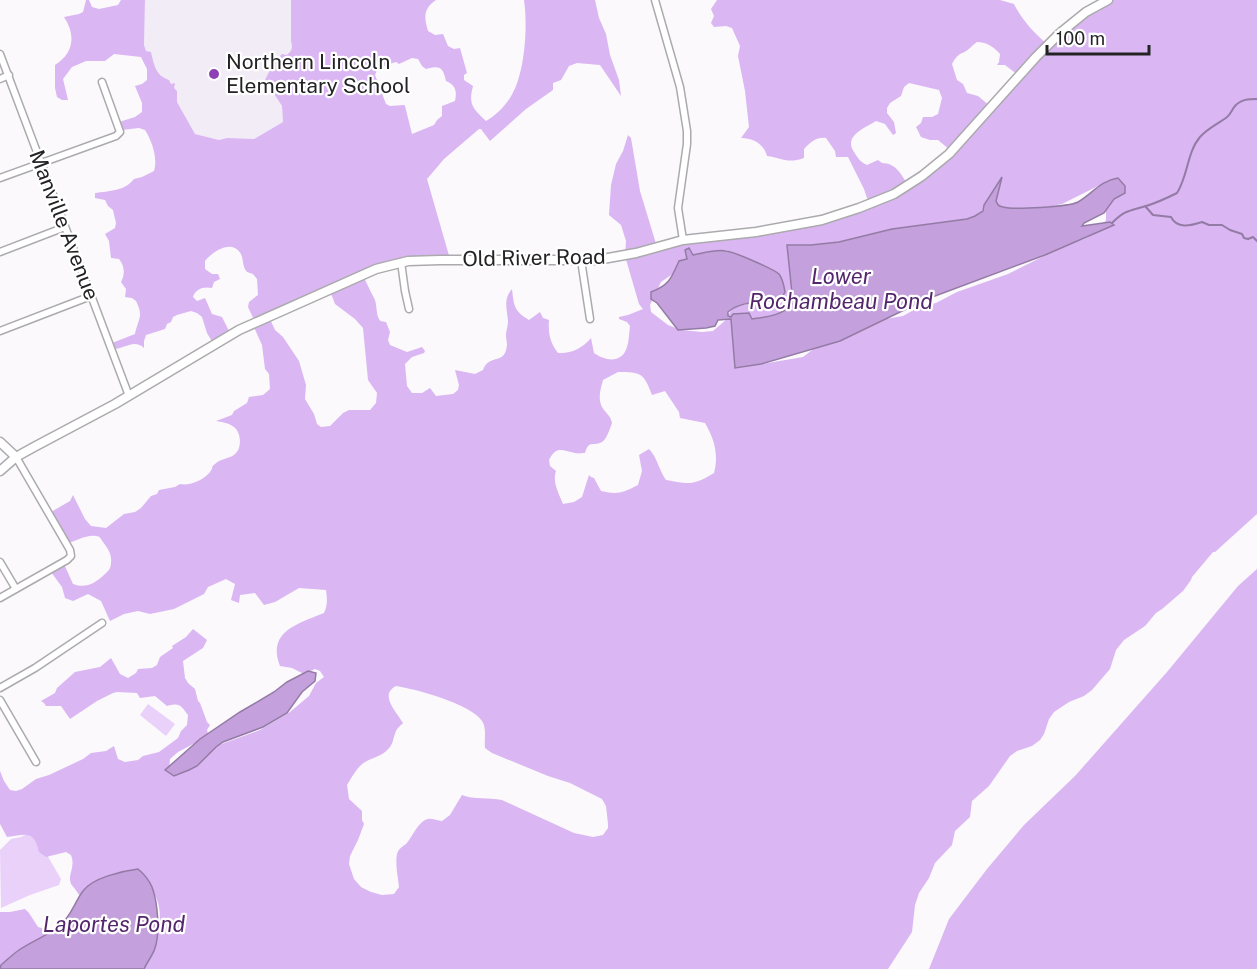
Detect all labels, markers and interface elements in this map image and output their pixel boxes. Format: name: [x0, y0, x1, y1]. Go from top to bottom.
scale bar: [1047, 18, 1149, 56]
text: 100 m: [1056, 28, 1105, 49]
place label: Northern Lincoln Elementary School: [226, 49, 410, 98]
marker: Northern Lincoln Elementary School: [207, 67, 221, 81]
street label: Manville Avenue: [24, 146, 105, 303]
street label: Old River Road: [462, 244, 606, 271]
water label: Lower Rochambeau Pond: [749, 263, 933, 314]
water label: Laportes Pond: [43, 911, 185, 937]

